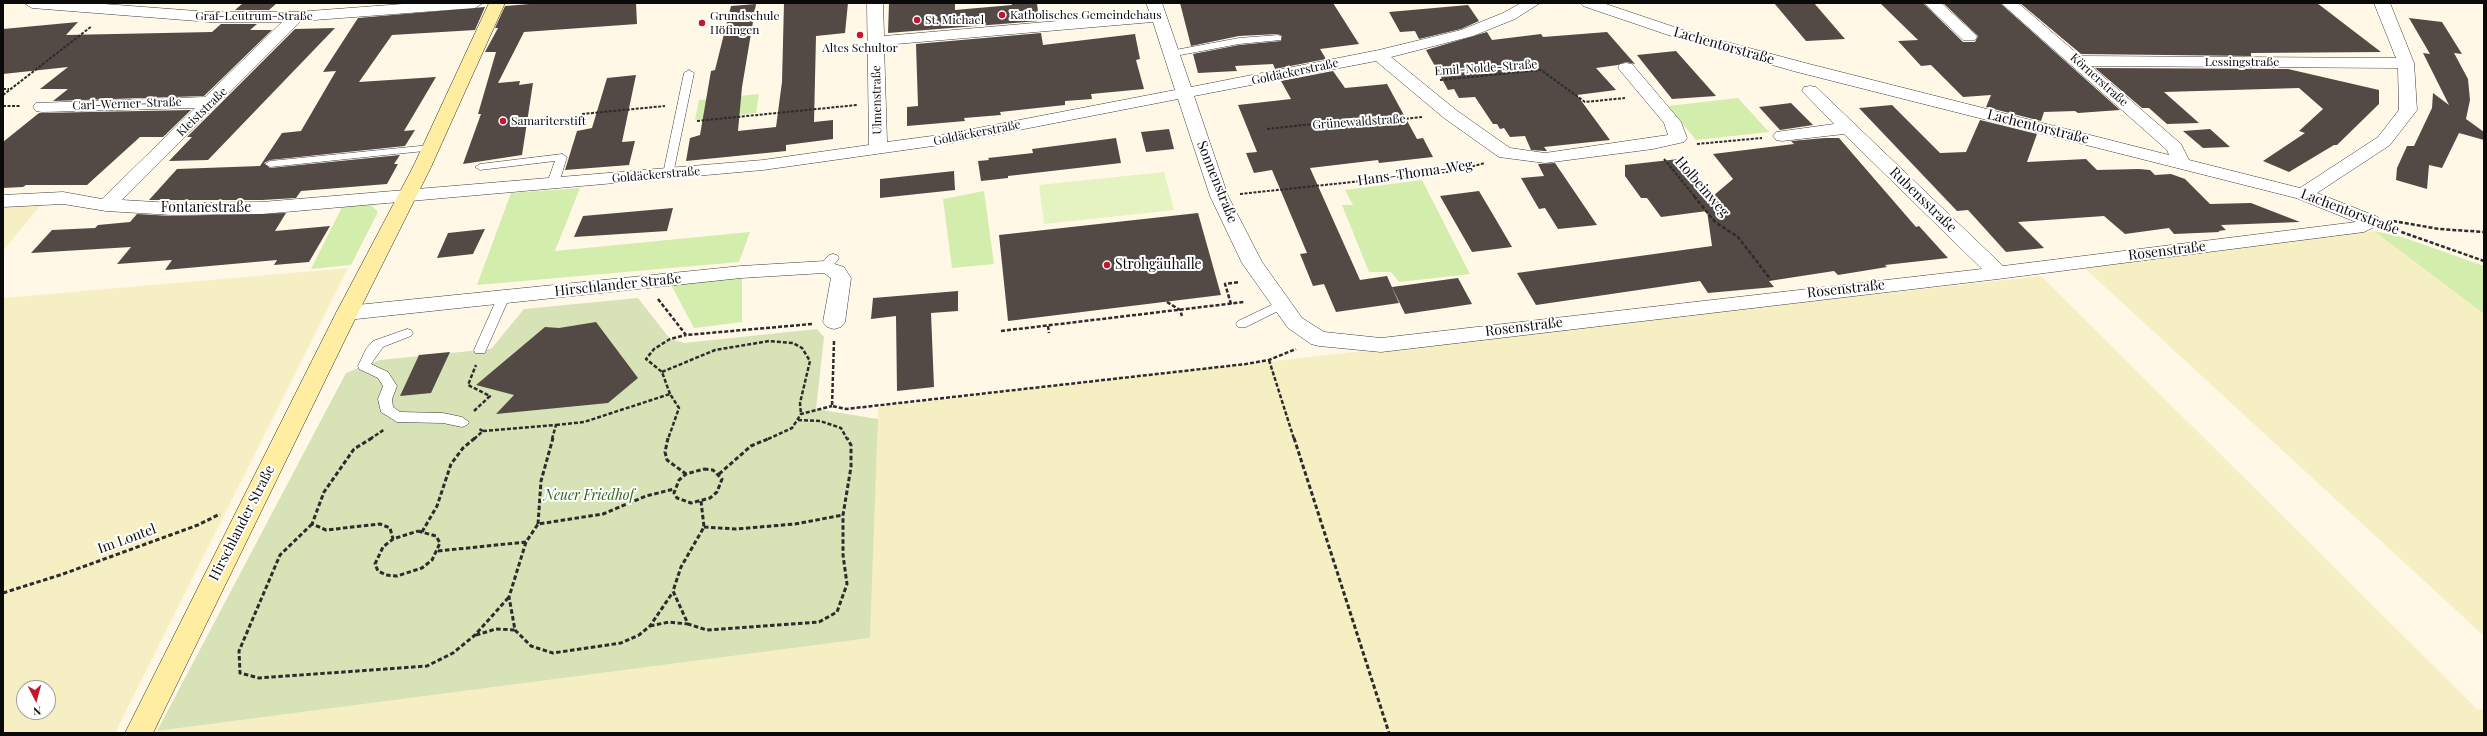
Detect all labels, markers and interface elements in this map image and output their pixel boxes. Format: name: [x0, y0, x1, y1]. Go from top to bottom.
place label: Katholisches Gemeindehaus: [1010, 8, 1162, 22]
street label: Graf-Leutrum-Straße: [195, 9, 313, 23]
place label: Grundschule Höfingen: [710, 9, 779, 37]
marker: Katholisches Gemeindehaus: [997, 10, 1007, 20]
place label: St. Michael: [925, 13, 984, 27]
marker: St. Michael: [912, 15, 922, 25]
marker: Grundschule Höfingen: [697, 18, 707, 28]
street label: Lachentorstraße: [1672, 24, 1776, 68]
marker: Altes Schultor: [855, 30, 865, 40]
place label: Altes Schultor: [822, 41, 898, 55]
street label: Körnerstraße: [2067, 50, 2131, 110]
street label: Lessingstraße: [2205, 55, 2279, 69]
street label: Goldäckerstraße: [1250, 56, 1340, 88]
street label: Emil-Nolde-Straße: [1434, 57, 1538, 79]
street label: Ulmenstraße: [869, 65, 885, 135]
street label: Kleiststraße: [174, 84, 230, 140]
street label: Carl-Werner-Straße: [72, 95, 182, 113]
street label: Lachentorstraße: [1985, 106, 2091, 148]
street label: Grünewaldstraße: [1312, 112, 1406, 132]
place label: Samariterstift: [511, 114, 586, 128]
marker: Samariterstift: [498, 116, 508, 126]
street label: Goldäckerstraße: [932, 117, 1022, 149]
street label: Sonnenstraße: [1193, 138, 1241, 226]
street label: Holbeinweg: [1671, 153, 1733, 221]
street label: Hans-Thoma-Weg: [1356, 157, 1474, 189]
street label: Goldäckerstraße: [611, 164, 701, 186]
street label: Rubensstraße: [1886, 164, 1960, 236]
street label: Lachentorstraße: [2298, 185, 2402, 239]
street label: Fontanestraße: [161, 200, 251, 216]
street label: Rosenstraße: [2127, 238, 2207, 264]
place label: Strohgäuhalle: [1115, 257, 1202, 273]
marker: Strohgäuhalle: [1102, 260, 1112, 270]
street label: Hirschlander Straße: [554, 270, 682, 300]
street label: Rosenstraße: [1806, 277, 1886, 301]
street label: Rosenstraße: [1484, 314, 1564, 340]
street label: Hirschlander Straße: [206, 462, 278, 584]
park label: Neuer Friedhof: [544, 488, 634, 504]
street label: Im Lontel: [95, 521, 159, 557]
north arrow: [16, 680, 56, 720]
text: N: [32, 704, 42, 719]

